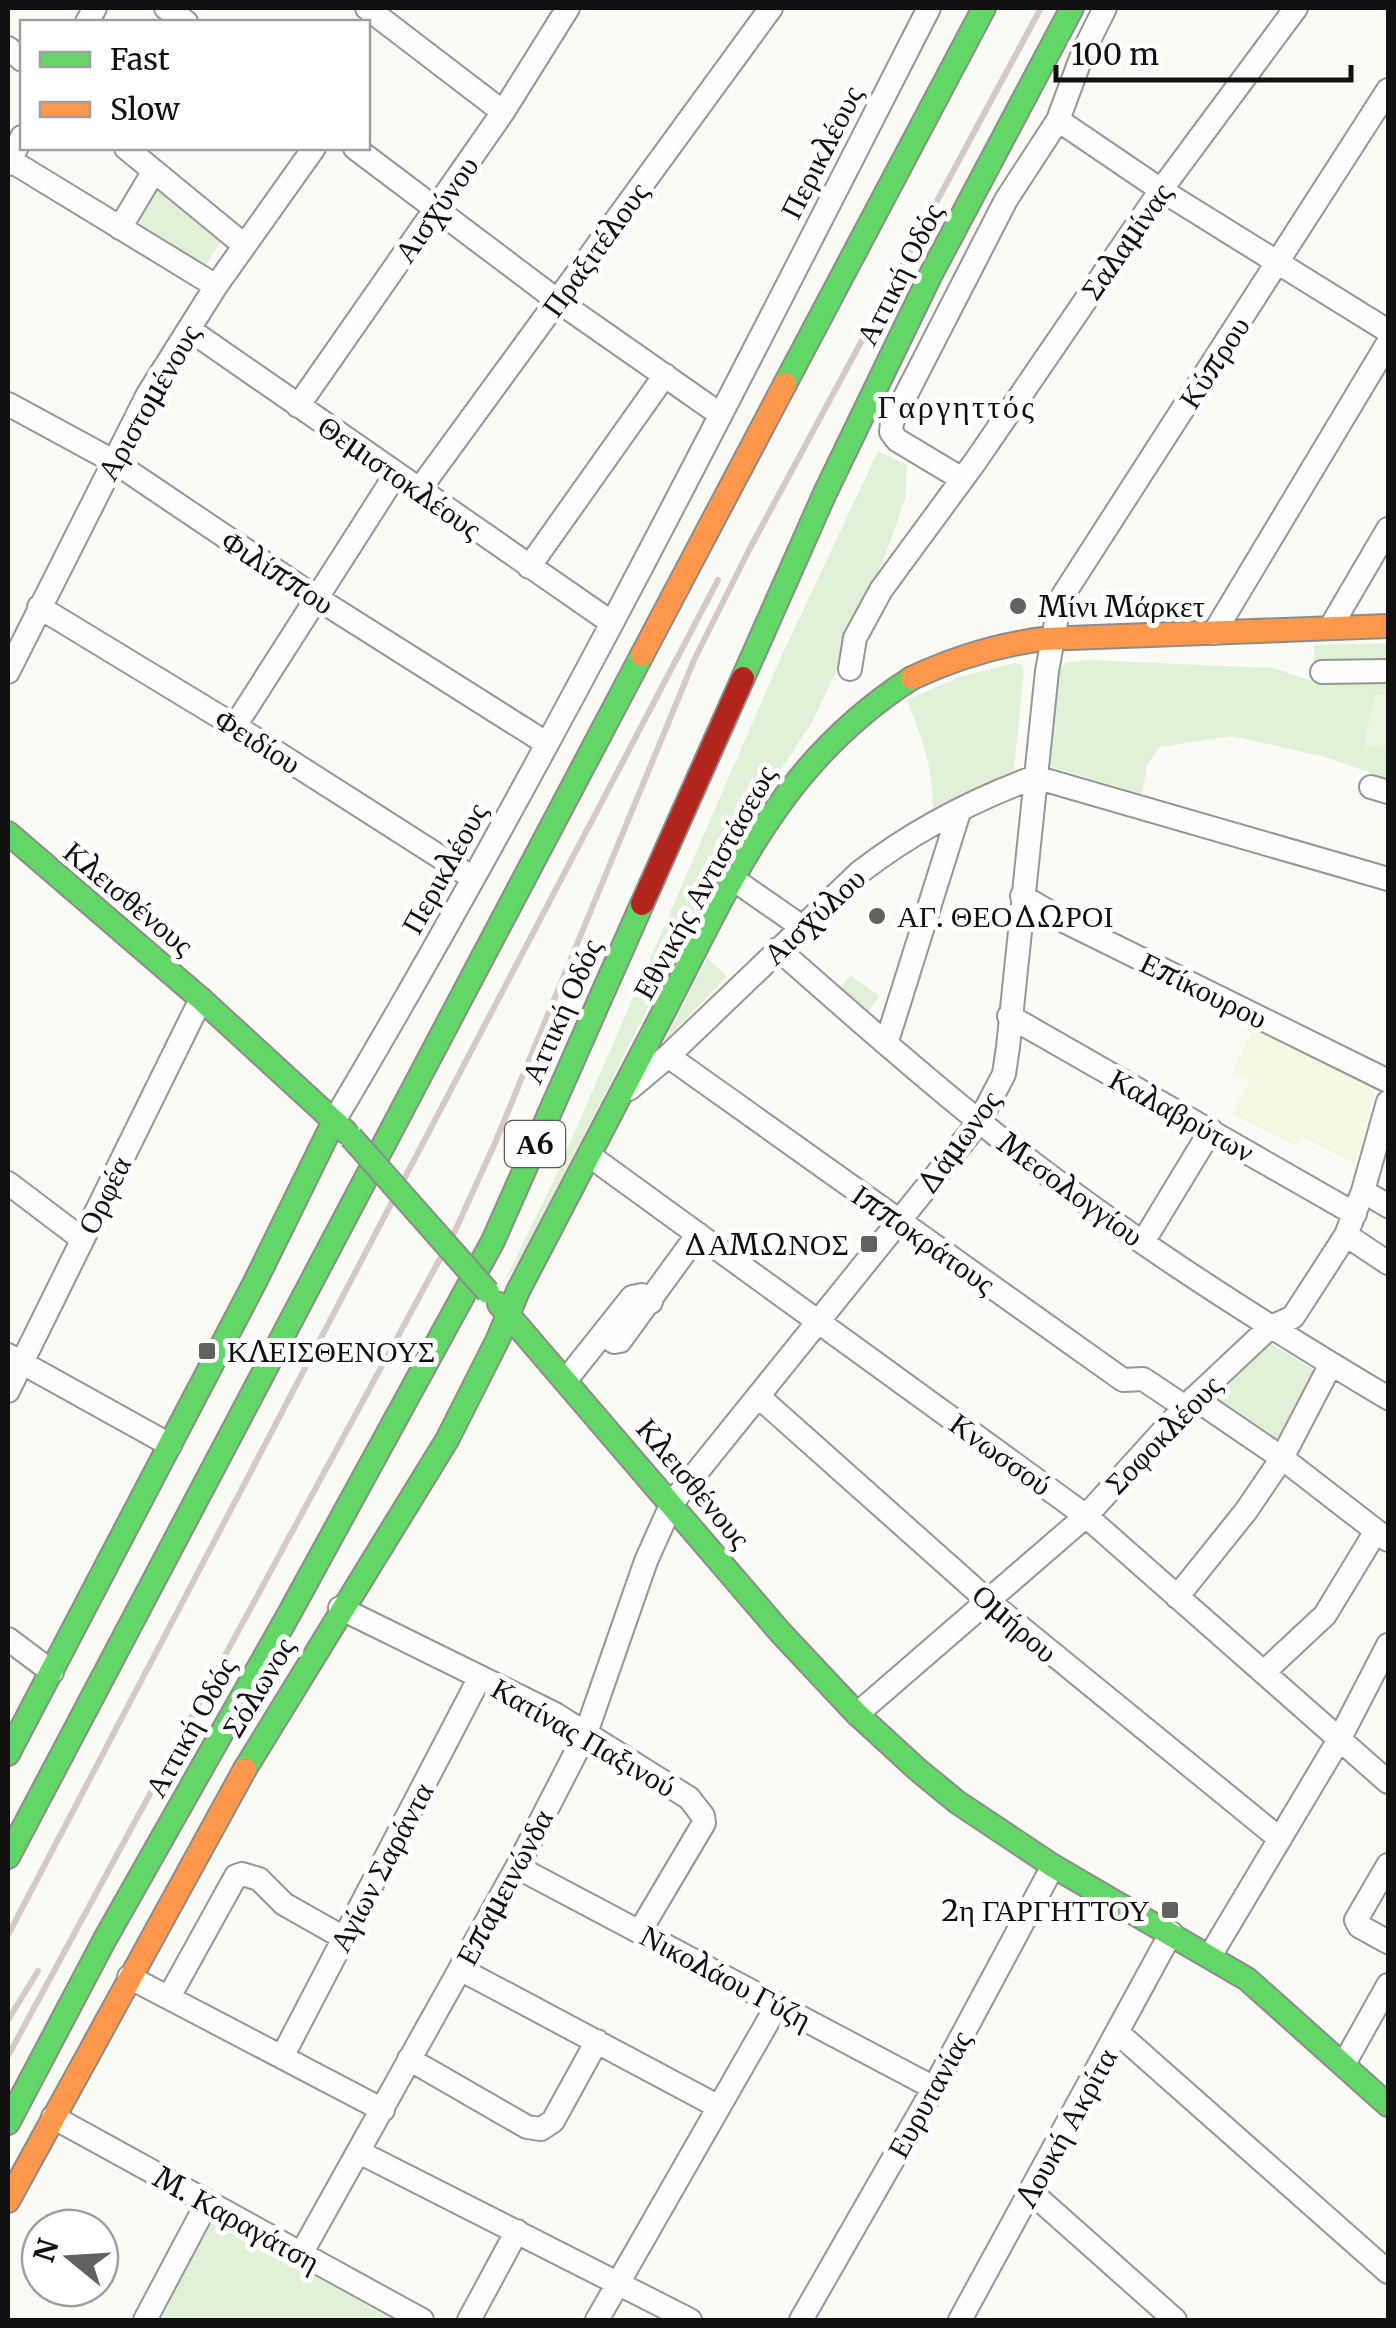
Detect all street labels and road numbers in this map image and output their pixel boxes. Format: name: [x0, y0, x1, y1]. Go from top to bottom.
street label: Περικλέους: [771, 79, 871, 225]
street label: Αισχύνου: [385, 148, 487, 270]
street label: Πραξιτέλους: [533, 174, 657, 324]
street label: Σαλαμίνας: [1072, 175, 1180, 307]
street label: Αττική Οδός: [847, 196, 951, 351]
street label: Κύπρου: [1170, 309, 1258, 415]
street label: Αριστομένους: [88, 317, 208, 487]
street label: Θεμιστοκλέους: [311, 407, 489, 547]
street label: Φιλίππου: [214, 521, 342, 623]
street label: Φειδίου: [208, 700, 308, 782]
street label: Εθνικής Αντιστάσεως: [624, 758, 784, 1006]
street label: Περικλέους: [392, 796, 496, 940]
street label: Κλεισθένους: [56, 833, 202, 963]
street label: Αισχύλου: [755, 859, 873, 973]
street label: Αττική Οδός: [512, 933, 610, 1089]
street label: Επίκουρου: [1134, 943, 1274, 1037]
street label: Καλαβρύτων: [1103, 1060, 1261, 1170]
street label: Δάμωνος: [907, 1082, 1009, 1202]
road number: Α6: [505, 1121, 565, 1167]
street label: Μεσολογγίου: [991, 1124, 1151, 1254]
street label: Ορφέα: [69, 1149, 139, 1240]
street label: Ιπποκράτους: [845, 1176, 1003, 1302]
street label: Σοφοκλέους: [1097, 1366, 1229, 1502]
street label: Κνωσσού: [942, 1404, 1060, 1504]
street label: Κλεισθένους: [629, 1410, 759, 1556]
street label: Ομήρου: [964, 1576, 1066, 1670]
street label: Σόλωνος: [213, 1630, 303, 1744]
street label: Αττική Οδός: [136, 1650, 244, 1804]
street label: Κατίνας Παξινού: [485, 1669, 683, 1805]
street label: Αγίων Σαράντα: [320, 1775, 442, 1958]
street label: Επαμεινώνδα: [447, 1802, 561, 1972]
street label: Νικολάου Γύζη: [634, 1916, 818, 2038]
street label: Ευρυτανίας: [878, 2023, 980, 2164]
street label: Λουκή Ακρίτα: [1006, 2041, 1125, 2214]
street label: Μ. Καραγάτση: [147, 2158, 327, 2280]

